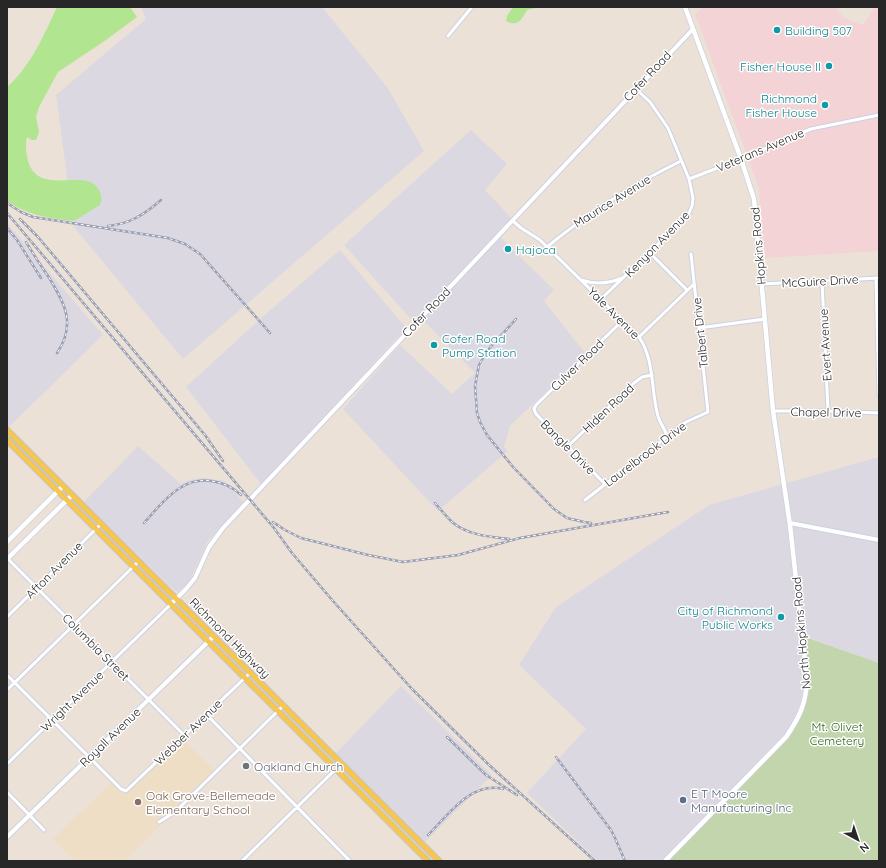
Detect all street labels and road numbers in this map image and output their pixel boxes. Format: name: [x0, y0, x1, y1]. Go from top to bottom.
street label: Cofer Road: [620, 48, 674, 104]
street label: Veterans Avenue: [714, 125, 806, 175]
street label: Maurice Avenue: [571, 171, 654, 231]
street label: Kenyon Avenue: [621, 207, 693, 280]
street label: Hopkins Road: [747, 207, 769, 285]
street label: McGuire Drive: [781, 271, 859, 291]
street label: Cofer Road: [399, 284, 453, 340]
street label: Yale Avenue: [585, 284, 643, 342]
street label: Talbert Drive: [689, 297, 711, 369]
street label: Evert Avenue: [816, 308, 834, 382]
street label: Culver Road: [547, 336, 607, 394]
street label: Hiden Road: [579, 380, 637, 436]
street label: Chapel Drive: [790, 404, 862, 420]
street label: Bangle Drive: [538, 417, 599, 478]
street label: Laurelbrook Drive: [601, 418, 689, 490]
street label: Afton Avenue: [22, 538, 86, 602]
street label: North Hopkins Road: [789, 576, 813, 690]
street label: Richmond Highway: [187, 595, 273, 681]
street label: Columbia Street: [59, 610, 133, 684]
street label: Wright Avenue: [37, 667, 107, 735]
street label: Webber Avenue: [151, 696, 225, 768]
street label: Royall Avenue: [76, 704, 144, 770]

